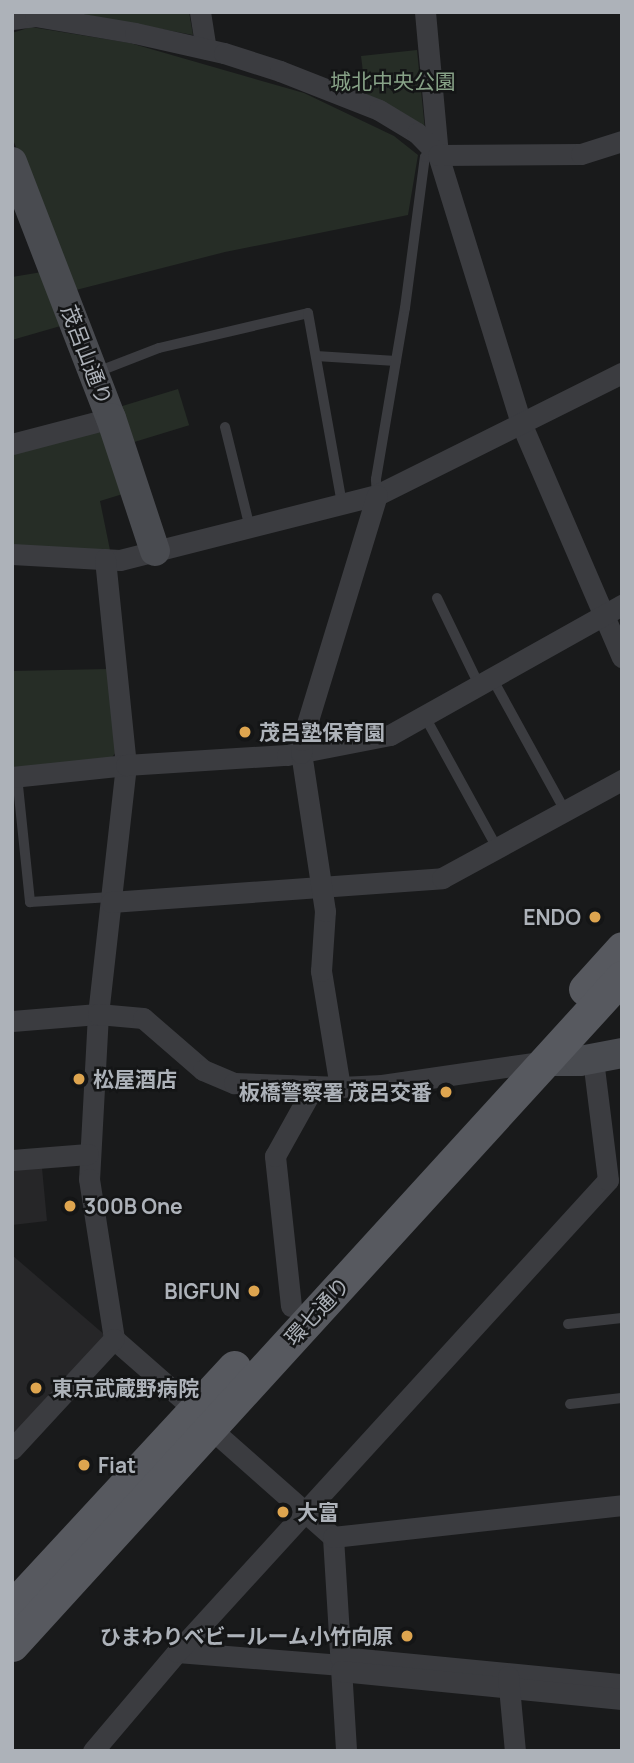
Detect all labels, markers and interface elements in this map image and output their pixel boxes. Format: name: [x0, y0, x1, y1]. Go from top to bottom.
park label: 城北中央公園: [330, 68, 456, 94]
street label: 茂呂山通り: [56, 301, 118, 409]
place label: 茂呂塾保育園: [259, 719, 385, 745]
marker: 茂呂塾保育園: [237, 724, 253, 740]
place label: ENDO: [523, 904, 581, 930]
marker: ENDO: [587, 909, 603, 925]
place label: 松屋酒店: [93, 1066, 177, 1092]
marker: 松屋酒店: [71, 1071, 87, 1087]
place label: 板橋警察署 茂呂交番: [239, 1079, 432, 1105]
marker: 板橋警察署 茂呂交番: [438, 1084, 454, 1100]
place label: 300B One: [84, 1193, 183, 1219]
marker: 300B One: [62, 1198, 78, 1214]
street label: 環七通り: [279, 1272, 355, 1350]
place label: BIGFUN: [164, 1278, 240, 1304]
marker: BIGFUN: [246, 1283, 262, 1299]
place label: 東京武蔵野病院: [52, 1375, 199, 1401]
marker: 東京武蔵野病院: [26, 1378, 46, 1398]
place label: Fiat: [98, 1452, 136, 1478]
marker: Fiat: [76, 1457, 92, 1473]
place label: 大富: [297, 1499, 339, 1525]
marker: 大富: [275, 1504, 291, 1520]
place label: ひまわりベビールーム小竹向原: [99, 1623, 393, 1649]
marker: ひまわりベビールーム小竹向原: [399, 1628, 415, 1644]

